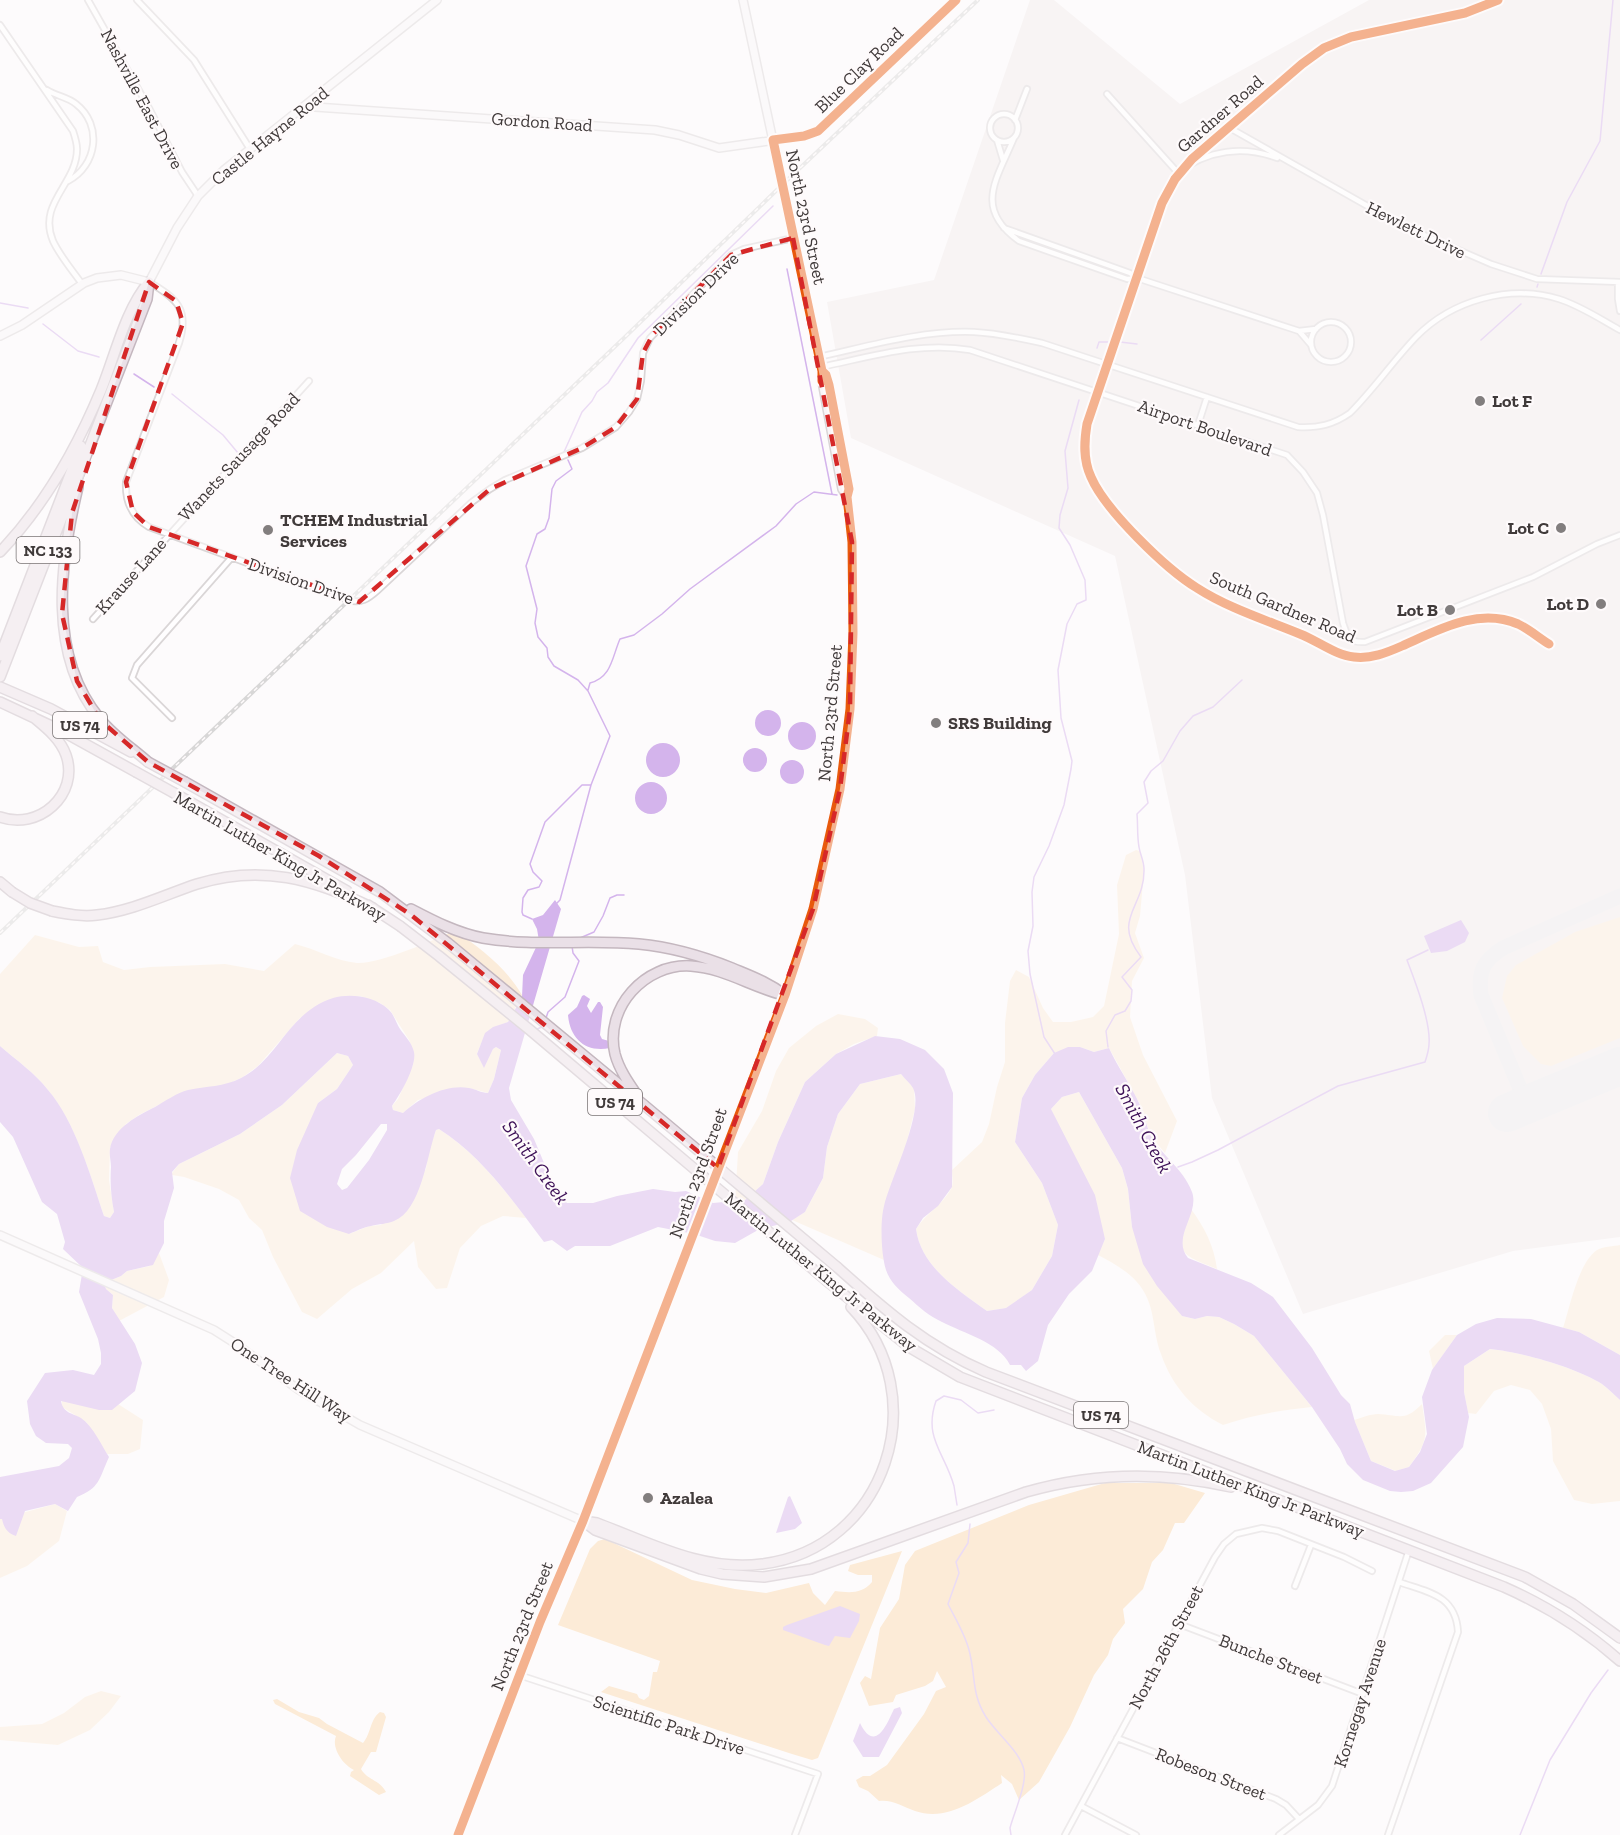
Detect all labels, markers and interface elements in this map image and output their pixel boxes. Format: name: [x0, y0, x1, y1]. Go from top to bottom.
street label: Blue Clay Road: [810, 22, 908, 118]
street label: Nashville East Drive: [96, 25, 188, 173]
street label: Gardner Road: [1172, 70, 1268, 158]
street label: Castle Hayne Road: [207, 82, 333, 190]
street label: Gordon Road: [491, 107, 593, 137]
street label: North 23rd Street: [781, 148, 831, 287]
street label: Hewlett Drive: [1363, 196, 1469, 264]
street label: Division Drive: [649, 248, 743, 340]
street label: Wanets Sausage Road: [174, 388, 304, 526]
place label: Lot F: [1492, 390, 1532, 412]
marker: Lot F: [1473, 394, 1487, 408]
street label: Airport Boulevard: [1135, 395, 1275, 461]
place label: TCHEM Industrial Services: [280, 509, 428, 552]
place label: Lot C: [1507, 517, 1549, 539]
marker: Lot C: [1554, 521, 1568, 535]
marker: TCHEM Industrial Services: [261, 523, 275, 537]
street label: Krause Lane: [91, 533, 171, 619]
road number: NC 133: [16, 537, 80, 563]
street label: Division Drive: [245, 553, 357, 609]
street label: South Gardner Road: [1206, 566, 1360, 648]
place label: Lot D: [1546, 593, 1589, 615]
marker: Lot D: [1594, 597, 1608, 611]
place label: Lot B: [1397, 599, 1438, 621]
marker: Lot B: [1443, 603, 1457, 617]
street label: North 23rd Street: [813, 643, 847, 782]
road number: US 74: [53, 712, 107, 738]
place label: SRS Building: [948, 712, 1052, 734]
marker: SRS Building: [929, 716, 943, 730]
street label: Martin Luther King Jr Parkway: [170, 786, 391, 926]
water label: Smith Creek: [1110, 1079, 1178, 1177]
road number: US 74: [588, 1089, 642, 1115]
street label: North 23rd Street: [664, 1104, 732, 1241]
water label: Smith Creek: [497, 1115, 575, 1209]
street label: Martin Luther King Jr Parkway: [720, 1188, 922, 1357]
street label: One Tree Hill Way: [226, 1333, 357, 1428]
road number: US 74: [1074, 1402, 1128, 1428]
street label: Martin Luther King Jr Parkway: [1134, 1436, 1368, 1543]
place label: Azalea: [660, 1487, 713, 1509]
marker: Azalea: [641, 1491, 655, 1505]
street label: North 23rd Street: [486, 1558, 558, 1694]
street label: North 26th Street: [1124, 1581, 1208, 1713]
street label: Bunche Street: [1216, 1629, 1326, 1689]
street label: Kornegay Avenue: [1329, 1636, 1391, 1770]
street label: Scientific Park Drive: [590, 1690, 748, 1760]
street label: Robeson Street: [1152, 1743, 1270, 1805]

